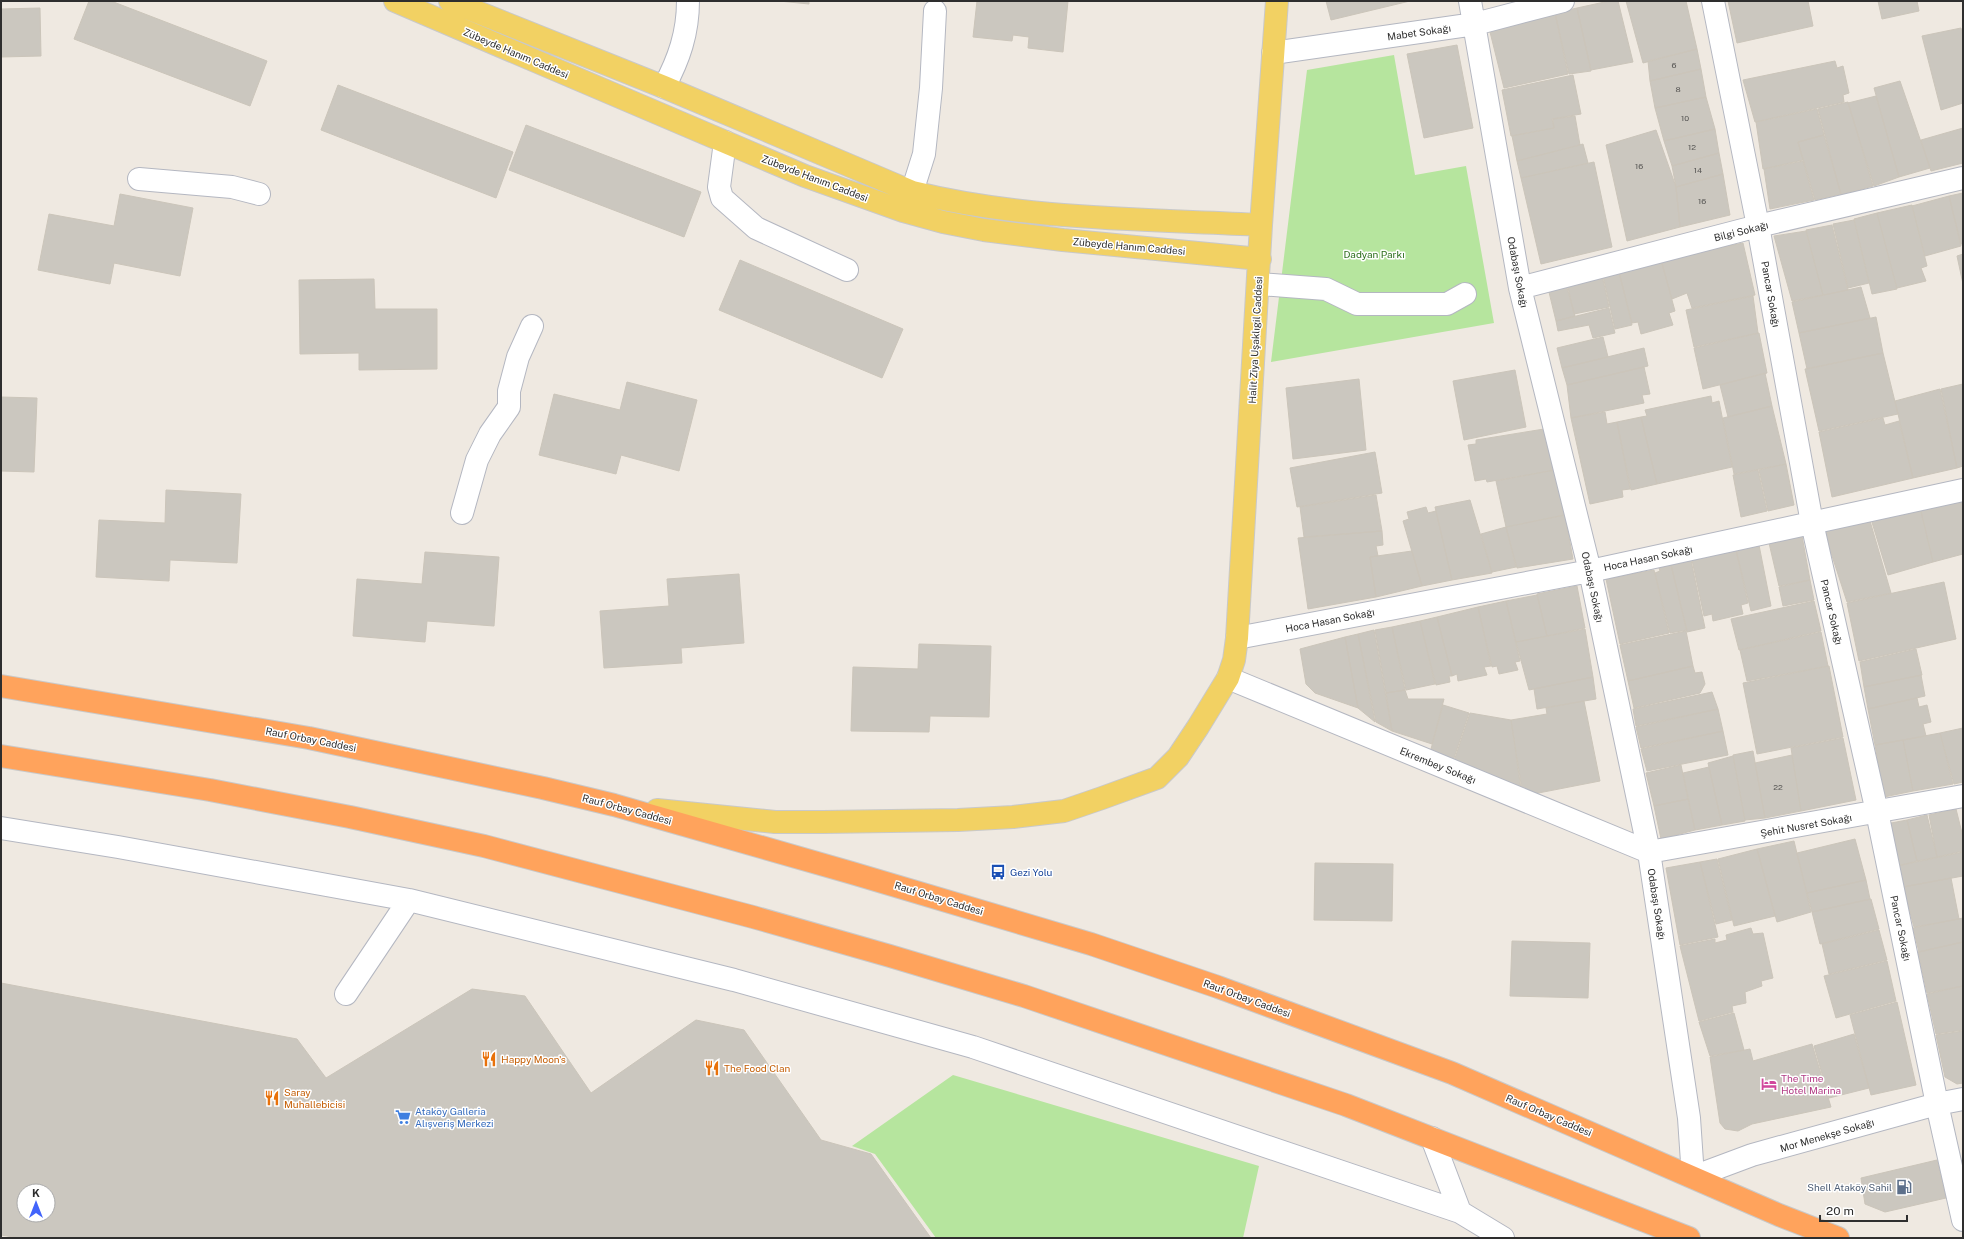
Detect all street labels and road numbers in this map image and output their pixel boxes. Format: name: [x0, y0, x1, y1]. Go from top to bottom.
street label: Mabet Sokağı: [1386, 22, 1452, 42]
street label: Zübeyde Hanım Caddesi: [462, 25, 570, 81]
street label: Zübeyde Hanım Caddesi: [760, 152, 870, 204]
street label: Bilgi Sokağı: [1713, 218, 1769, 244]
street label: Zübeyde Hanım Caddesi: [1072, 235, 1186, 257]
street label: Odabaşı Sokağı: [1505, 235, 1531, 309]
street label: Pancar Sokağı: [1759, 260, 1783, 328]
street label: Halit Ziya Uşaklıgil Caddesi: [1246, 276, 1264, 404]
street label: Hoca Hasan Sokağı: [1602, 543, 1694, 573]
street label: Odabaşı Sokağı: [1580, 551, 1606, 623]
street label: Pancar Sokağı: [1819, 578, 1845, 646]
street label: Hoca Hasan Sokağı: [1284, 605, 1376, 635]
street label: Rauf Orbay Caddesi: [265, 724, 357, 754]
street label: Ekrembey Sokağı: [1398, 744, 1478, 786]
street label: Rauf Orbay Caddesi: [581, 791, 673, 827]
street label: Şehit Nusret Sokağı: [1759, 811, 1853, 839]
street label: Odabaşı Sokağı: [1645, 867, 1669, 941]
street label: Rauf Orbay Caddesi: [893, 879, 985, 917]
street label: Pancar Sokağı: [1888, 894, 1914, 962]
street label: Rauf Orbay Caddesi: [1202, 977, 1292, 1019]
street label: Rauf Orbay Caddesi: [1504, 1091, 1594, 1139]
street label: Mor Menekşe Sokağı: [1779, 1116, 1875, 1154]

